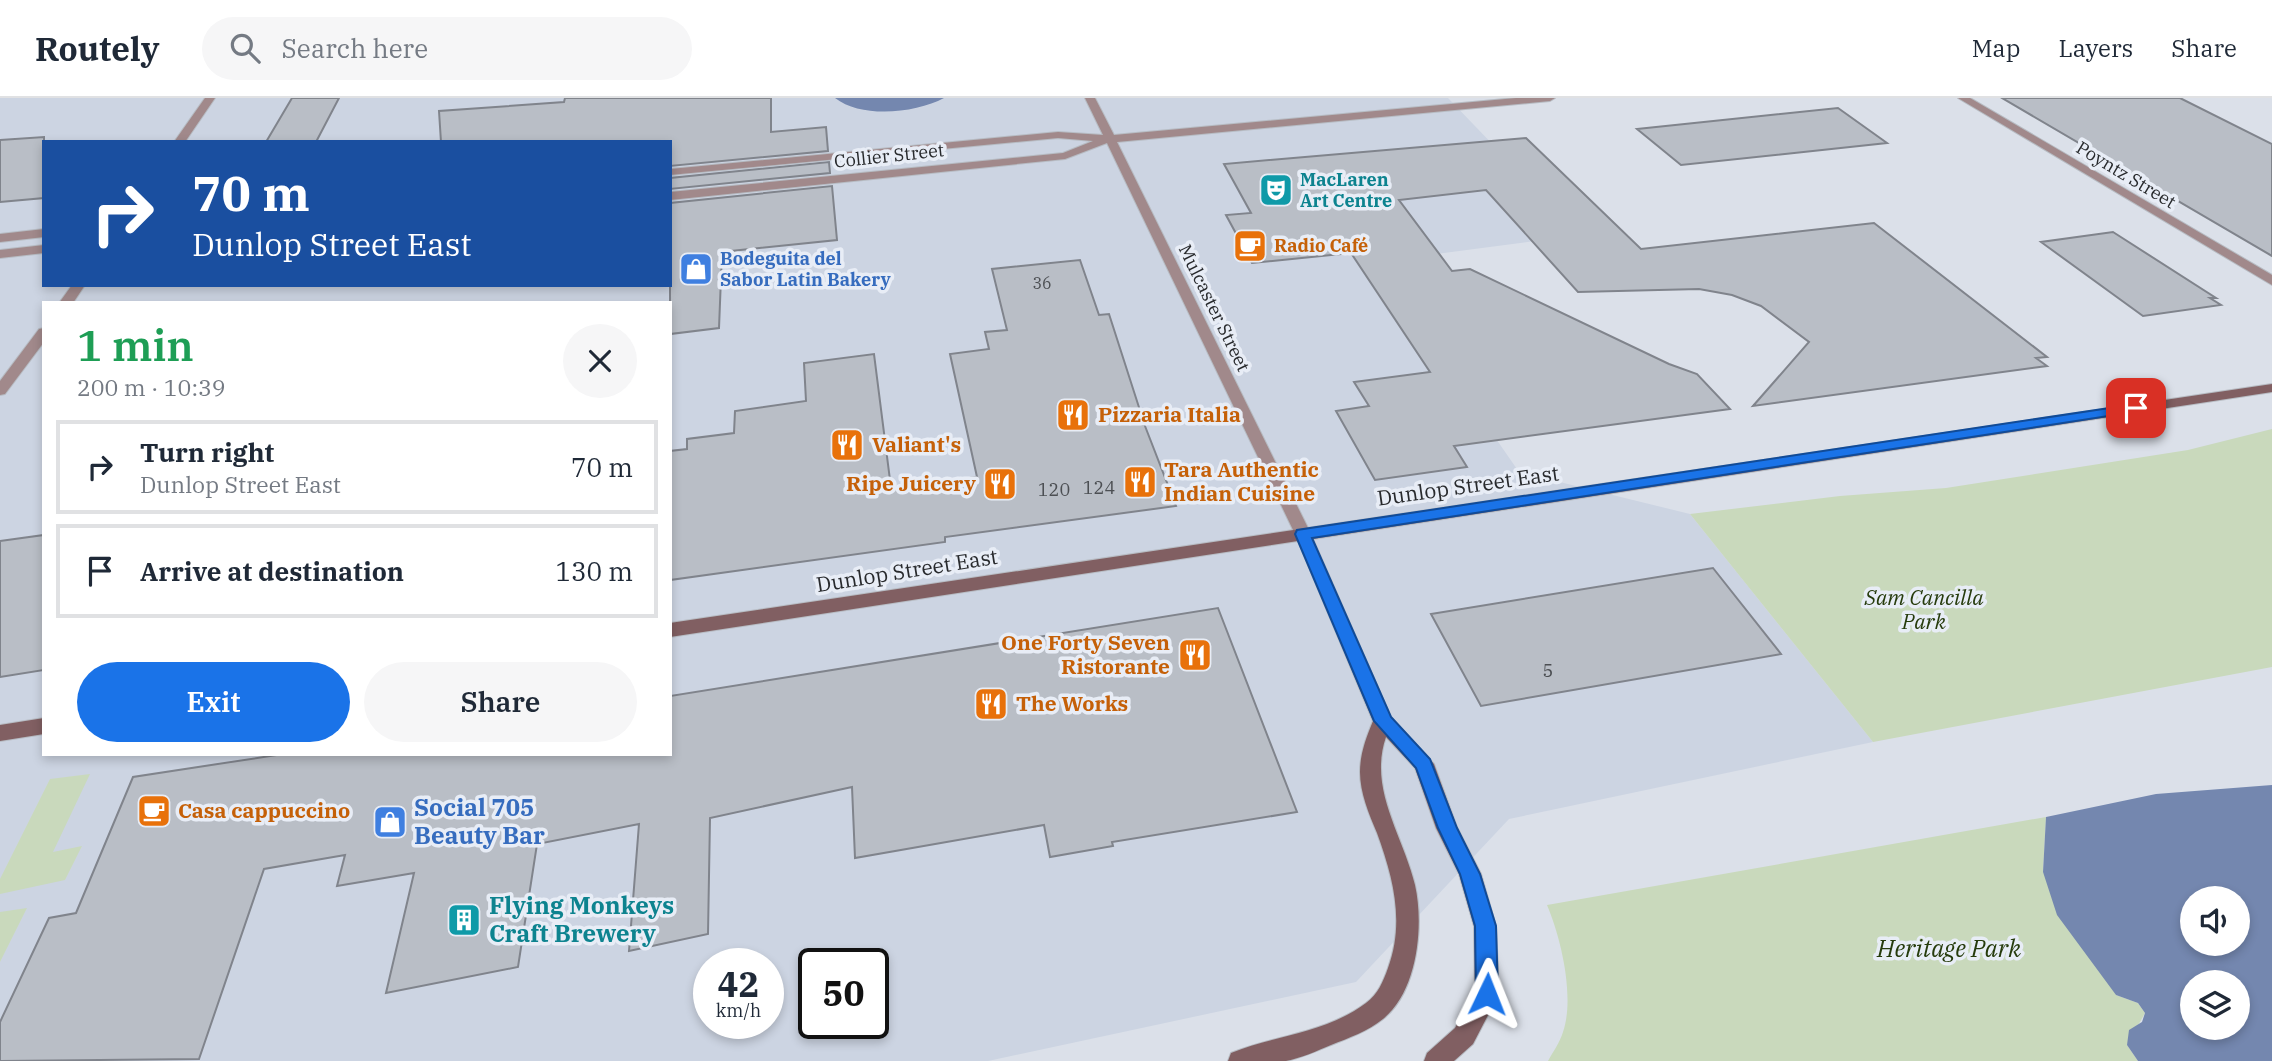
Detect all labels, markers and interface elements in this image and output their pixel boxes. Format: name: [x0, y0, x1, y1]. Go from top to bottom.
search box: [202, 17, 692, 80]
text: Routely: [35, 27, 160, 70]
icon: search: [226, 29, 264, 67]
text: Search here: [282, 31, 428, 65]
text: Map: [1972, 32, 2020, 64]
text: Layers: [2058, 32, 2133, 64]
text: Share: [2171, 32, 2237, 64]
street label: Poyntz Street: [2072, 136, 2180, 213]
street label: Collier Street: [833, 138, 945, 173]
text: 70 m: [192, 161, 310, 224]
icon: right: [77, 168, 168, 259]
place label: MacLaren Art Centre: [1300, 168, 1392, 212]
theatre icon: MacLaren Art Centre: [1257, 171, 1295, 209]
text: Dunlop Street East: [192, 223, 472, 265]
cafe icon: Radio Café: [1231, 227, 1269, 265]
place label: Radio Café: [1274, 234, 1368, 257]
street label: Mulcaster Street: [1174, 240, 1255, 375]
place label: Bodeguita del Sabor Latin Bakery: [720, 247, 892, 291]
shop icon: Bodeguita del Sabor Latin Bakery: [677, 250, 715, 288]
house number: 36: [1032, 273, 1052, 293]
text: 1 min: [77, 318, 194, 373]
button: close: [563, 324, 637, 398]
text: 200 m · 10:39: [77, 372, 226, 402]
pin: [2106, 378, 2166, 438]
icon: arrive: [2117, 389, 2155, 427]
restaurant icon: Pizzaria Italia: [1054, 396, 1092, 434]
place label: Pizzaria Italia: [1098, 400, 1241, 428]
restaurant icon: Valiant's: [828, 426, 866, 464]
place label: Valiant's: [872, 430, 961, 458]
text: Turn right: [140, 435, 274, 469]
icon: right: [81, 448, 119, 486]
text: 70 m: [571, 450, 633, 484]
place label: Tara Authentic Indian Cuisine: [1164, 455, 1319, 507]
street label: Dunlop Street East: [1375, 458, 1561, 512]
restaurant icon: Tara Authentic Indian Cuisine: [1121, 463, 1159, 501]
restaurant icon: Ripe Juicery: [981, 465, 1019, 503]
text: Dunlop Street East: [140, 469, 341, 499]
place label: Ripe Juicery: [846, 469, 976, 497]
house number: 124: [1083, 476, 1115, 499]
house number: 120: [1038, 478, 1070, 501]
street label: Dunlop Street East: [814, 542, 1000, 598]
icon: arrive: [81, 552, 119, 590]
text: Arrive at destination: [140, 554, 404, 588]
text: 130 m: [555, 554, 633, 588]
park label: Sam Cancilla Park: [1863, 583, 1984, 635]
place label: One Forty Seven Ristorante: [1001, 628, 1170, 680]
restaurant icon: One Forty Seven Ristorante: [1176, 636, 1214, 674]
house number: 5: [1543, 659, 1553, 682]
button: Exit: [77, 662, 350, 742]
button: Share: [364, 662, 637, 742]
restaurant icon: The Works: [972, 685, 1010, 723]
place label: The Works: [1016, 689, 1128, 717]
place label: Social 705 Beauty Bar: [414, 791, 545, 851]
cafe icon: Casa cappuccino: [135, 792, 173, 830]
place label: Casa cappuccino: [178, 796, 350, 824]
shop icon: Social 705 Beauty Bar: [371, 803, 409, 841]
map controls: [2180, 886, 2250, 1040]
button: sound: [2180, 886, 2250, 956]
place label: Flying Monkeys Craft Brewery: [489, 889, 674, 949]
building icon: Flying Monkeys Craft Brewery: [445, 901, 483, 939]
park label: Heritage Park: [1876, 932, 2021, 964]
speed limit sign: 50: [798, 948, 889, 1039]
position arrow: [1450, 957, 1524, 1031]
text: 42: [717, 961, 760, 1007]
button: layers: [2180, 970, 2250, 1040]
text: km/h: [716, 999, 761, 1022]

